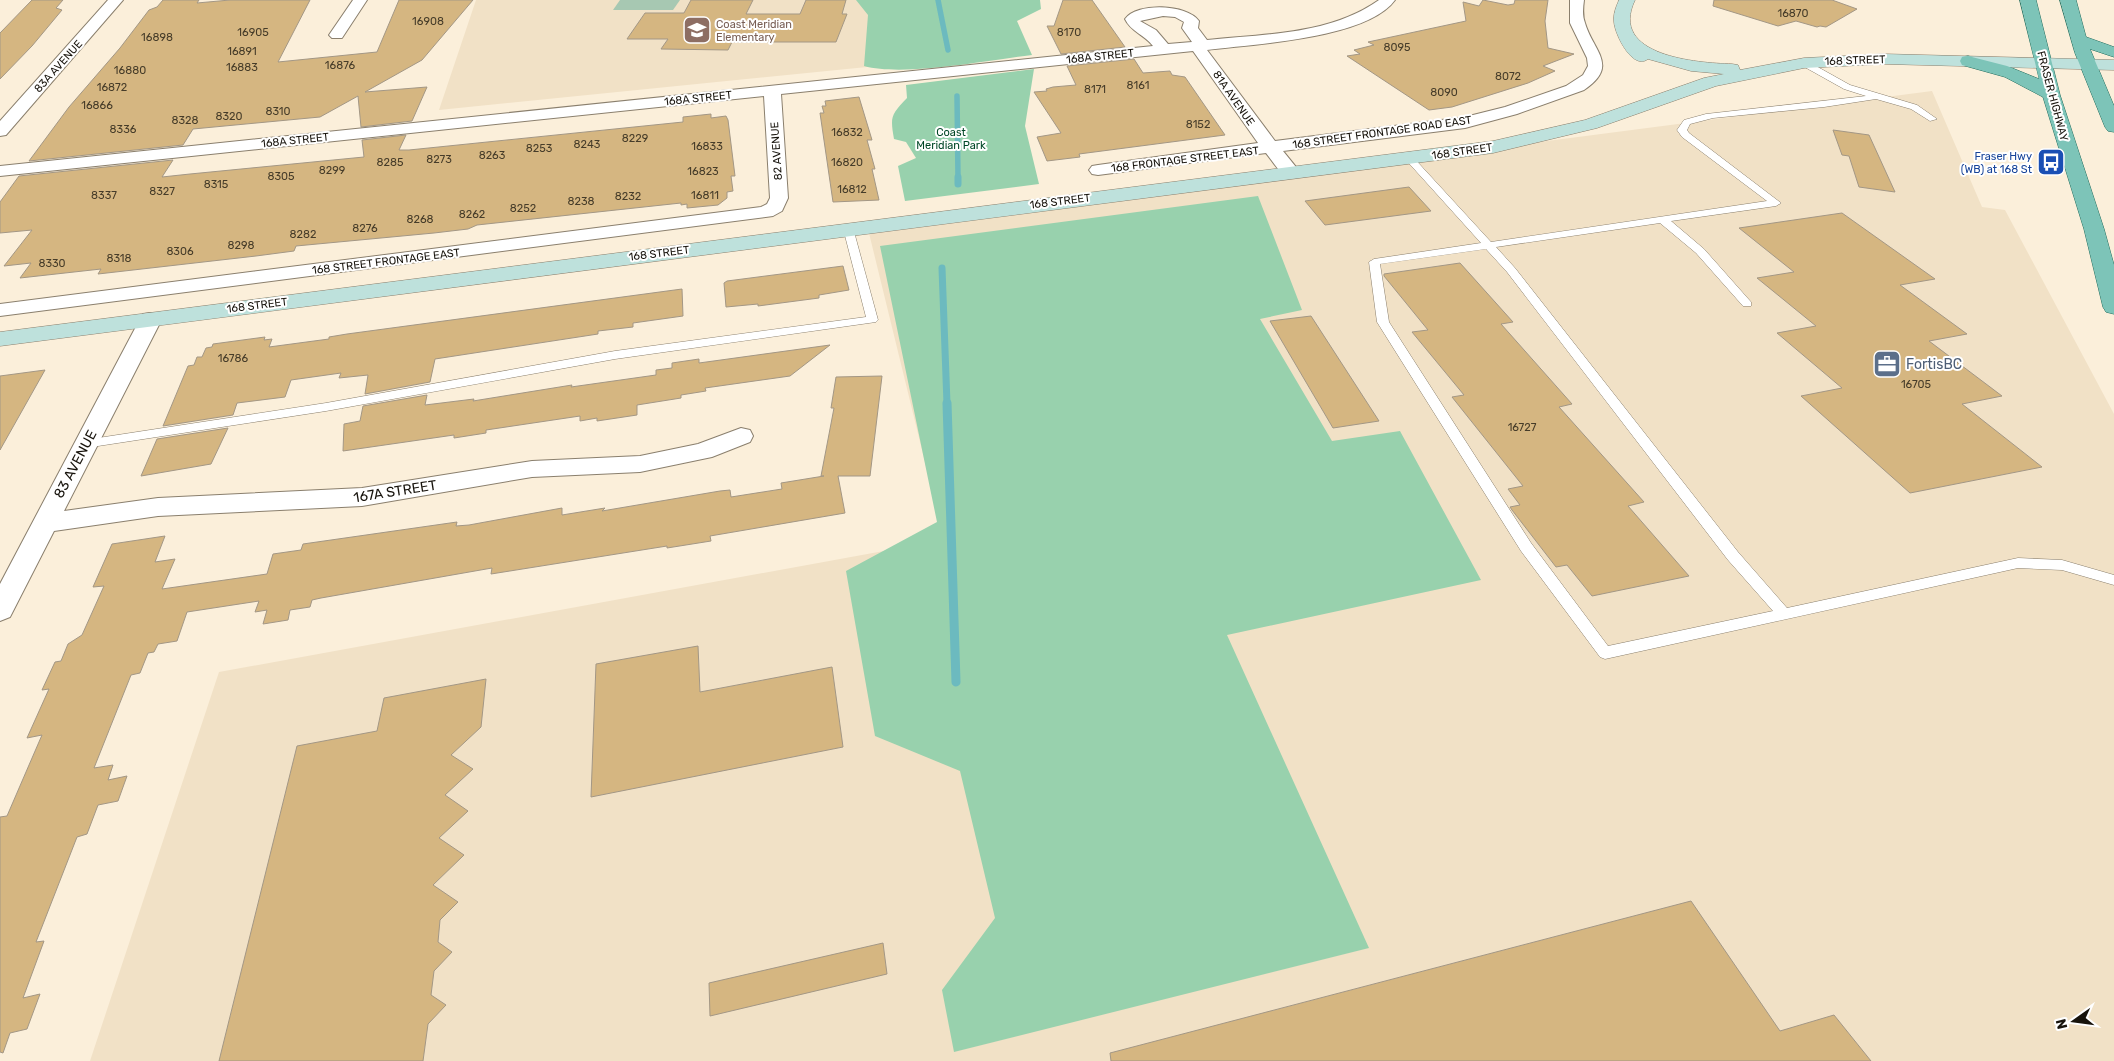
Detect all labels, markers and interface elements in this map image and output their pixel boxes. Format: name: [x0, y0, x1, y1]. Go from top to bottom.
house number: 16870: [1778, 7, 1808, 20]
house number: 16908: [412, 15, 444, 28]
school or university icon: Coast Meridian Elementary: [682, 15, 712, 45]
place label: Coast Meridian Elementary: [716, 18, 792, 44]
house number: 16905: [237, 26, 269, 39]
house number: 8170: [1057, 26, 1081, 39]
house number: 16898: [141, 31, 173, 44]
street label: 83A AVENUE: [32, 37, 85, 95]
house number: 8095: [1383, 41, 1411, 54]
house number: 16891: [227, 45, 257, 58]
street label: 168A STREET: [1065, 46, 1135, 67]
street label: FRASER HIGHWAY: [2034, 50, 2071, 143]
street label: 168 STREET: [1824, 53, 1886, 68]
house number: 16876: [325, 59, 355, 72]
house number: 16883: [226, 61, 258, 74]
house number: 16880: [114, 64, 146, 77]
street label: 81A AVENUE: [1210, 68, 1257, 128]
house number: 8072: [1495, 70, 1521, 83]
house number: 8161: [1127, 79, 1149, 92]
house number: 16872: [97, 81, 127, 94]
house number: 8171: [1084, 83, 1106, 96]
house number: 8090: [1430, 86, 1458, 99]
street label: 168A STREET: [663, 88, 733, 109]
house number: 16866: [81, 99, 113, 112]
house number: 8310: [265, 105, 291, 118]
house number: 8320: [215, 110, 243, 123]
street label: 168 STREET FRONTAGE ROAD EAST: [1291, 113, 1473, 151]
house number: 8328: [171, 114, 199, 127]
house number: 8152: [1186, 118, 1210, 131]
street label: 82 AVENUE: [768, 121, 785, 181]
house number: 8336: [110, 123, 137, 136]
house number: 16832: [831, 126, 863, 139]
park label: Coast Meridian Park: [916, 126, 986, 152]
street label: 168A STREET: [260, 130, 330, 151]
house number: 8229: [622, 132, 648, 145]
house number: 8243: [574, 138, 601, 151]
house number: 16833: [691, 140, 723, 153]
street label: 168 STREET: [1431, 140, 1493, 162]
house number: 8253: [526, 142, 553, 155]
street label: 168 FRONTAGE STREET EAST: [1110, 144, 1260, 175]
bus stop icon: Fraser Hwy (WB) at 168 St: [2036, 147, 2066, 177]
house number: 8263: [479, 149, 506, 162]
place label: Fraser Hwy (WB) at 168 St: [1961, 150, 2033, 176]
house number: 8273: [426, 153, 452, 166]
house number: 8285: [377, 156, 404, 169]
house number: 16820: [831, 156, 863, 169]
house number: 8299: [319, 164, 345, 177]
house number: 16823: [687, 165, 719, 178]
house number: 8305: [267, 170, 295, 183]
house number: 8315: [204, 178, 229, 191]
house number: 16812: [837, 183, 867, 196]
house number: 8327: [149, 185, 175, 198]
house number: 8337: [91, 189, 117, 202]
house number: 16811: [691, 189, 719, 202]
house number: 8232: [615, 190, 641, 203]
street label: 168 STREET: [1029, 191, 1092, 212]
house number: 8238: [567, 195, 595, 208]
house number: 8252: [510, 202, 536, 215]
house number: 8262: [459, 208, 485, 221]
house number: 8268: [406, 213, 434, 226]
house number: 8276: [352, 222, 378, 235]
house number: 8282: [290, 228, 316, 241]
house number: 8298: [228, 239, 254, 252]
street label: 168 STREET: [628, 243, 691, 264]
house number: 8306: [166, 245, 194, 258]
street label: 168 STREET FRONTAGE EAST: [311, 246, 461, 277]
house number: 8318: [106, 252, 132, 265]
house number: 8330: [38, 257, 66, 270]
street label: 168 STREET: [226, 295, 289, 316]
office icon: FortisBC: [1872, 349, 1902, 379]
house number: 16786: [218, 352, 248, 365]
place label: FortisBC: [1906, 356, 1962, 373]
house number: 16705: [1901, 378, 1932, 391]
house number: 16727: [1508, 421, 1537, 434]
street label: 83 AVENUE: [50, 427, 100, 501]
street label: 167A STREET: [352, 477, 438, 506]
north arrow: [2049, 996, 2099, 1046]
text: N: [2052, 1017, 2071, 1031]

